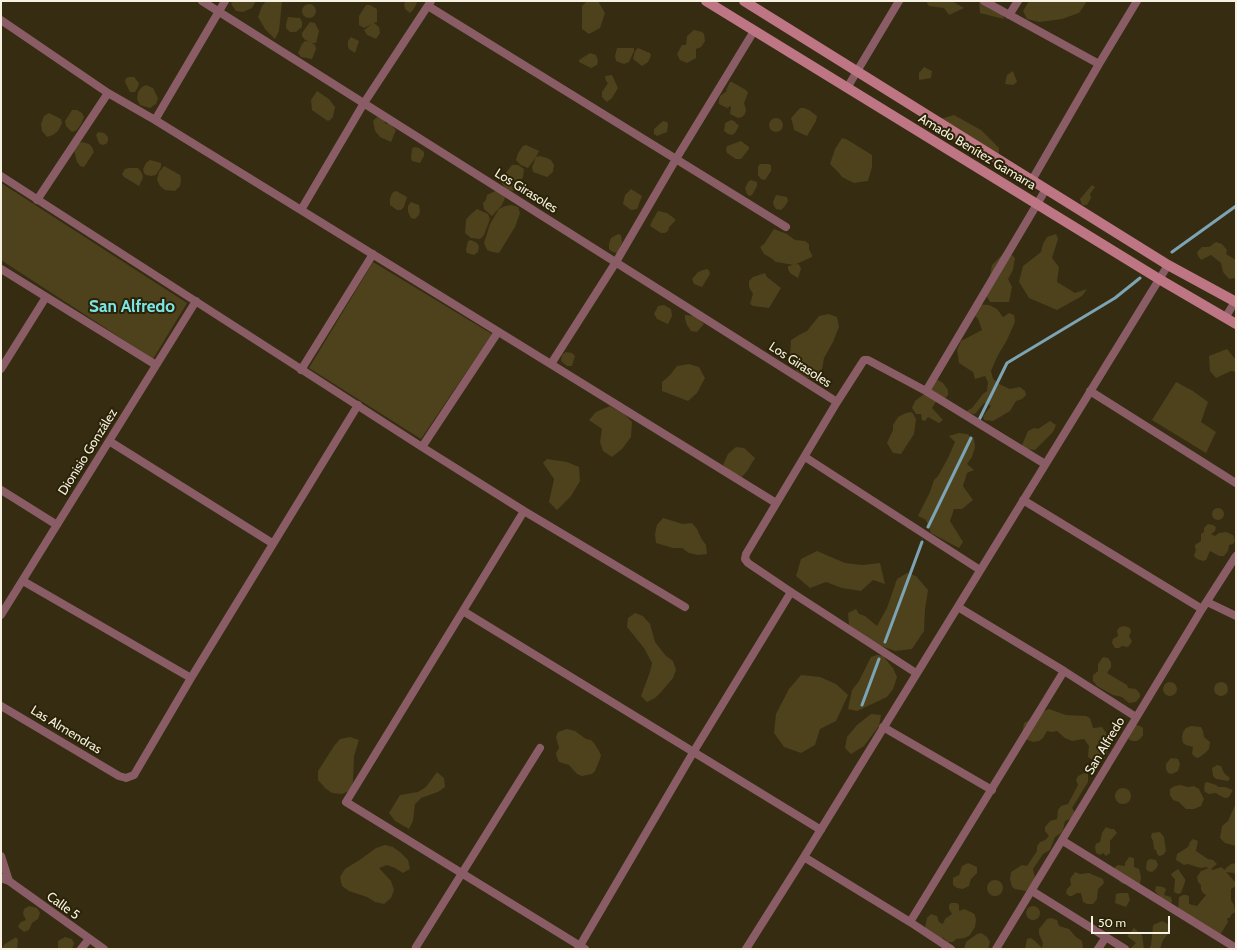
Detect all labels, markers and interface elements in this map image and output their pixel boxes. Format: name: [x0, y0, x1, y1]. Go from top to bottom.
street label: Amado Benítez Gamarra: [915, 111, 1039, 193]
street label: Los Girasoles: [492, 166, 560, 216]
district label: San Alfredo: [89, 297, 175, 317]
street label: Los Girasoles: [766, 339, 834, 391]
street label: Dionisio González: [55, 406, 121, 498]
street label: Las Almendras: [28, 703, 104, 757]
street label: San Alfredo: [1082, 714, 1128, 778]
street label: Calle 5: [43, 889, 83, 923]
scale bar: [1093, 908, 1172, 934]
text: 50 m: [1098, 915, 1126, 930]

